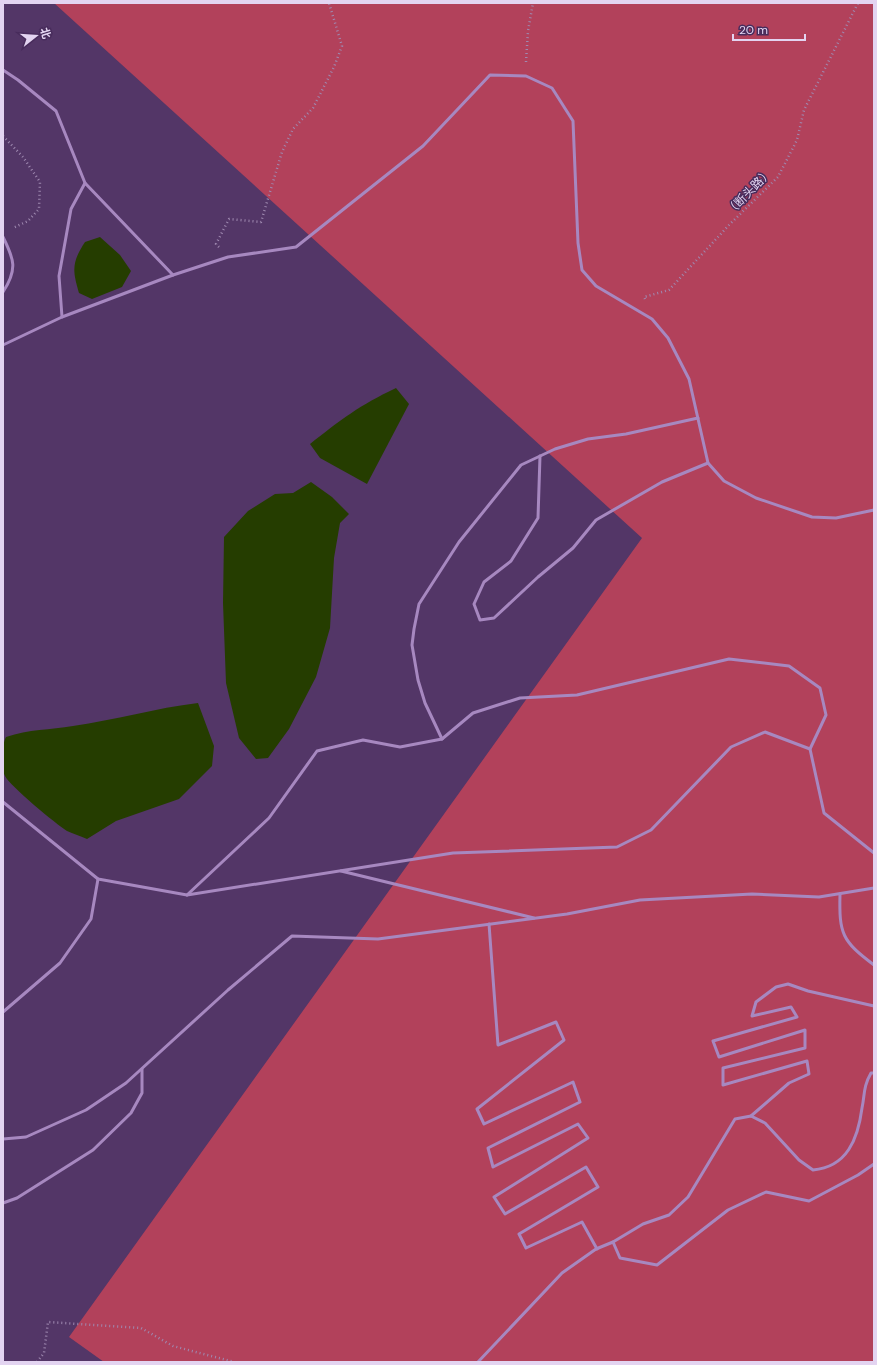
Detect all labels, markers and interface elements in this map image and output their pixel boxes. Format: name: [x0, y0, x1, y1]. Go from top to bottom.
north arrow: [16, 16, 56, 56]
scale bar: [733, 16, 805, 42]
text: 20 m: [739, 22, 768, 38]
text: 北: [37, 26, 54, 40]
street label: （断头路）: [722, 165, 776, 219]

